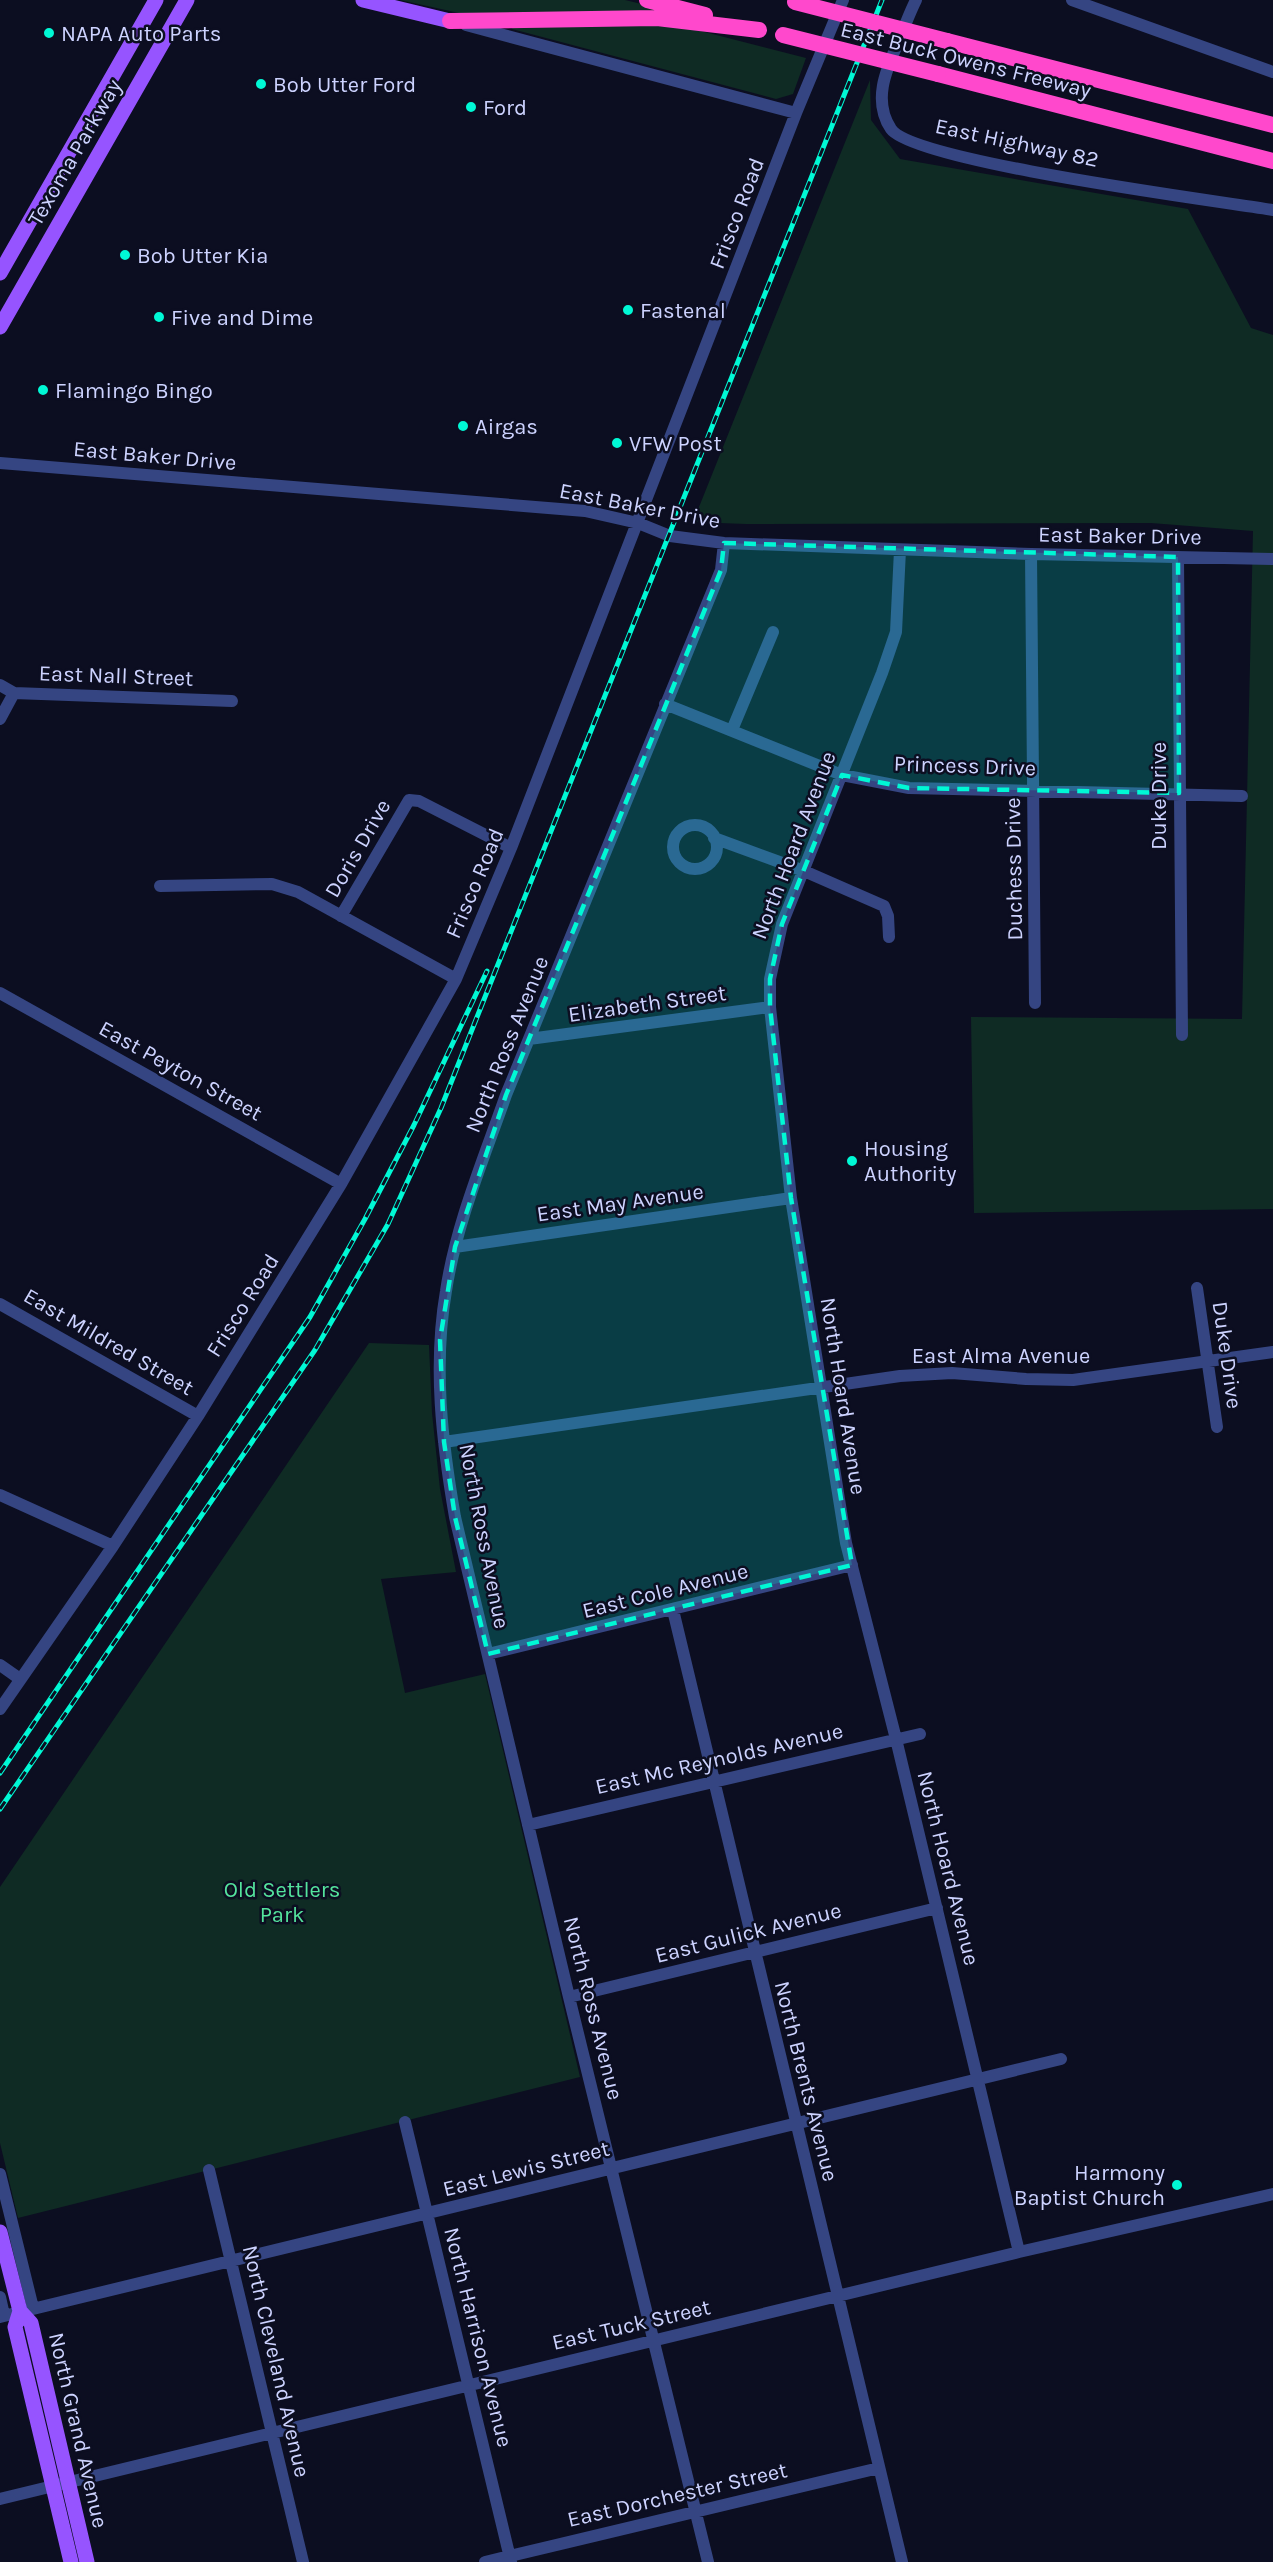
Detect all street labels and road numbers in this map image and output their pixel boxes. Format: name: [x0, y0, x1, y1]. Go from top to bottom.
street label: East Buck Owens Freeway: [838, 16, 1094, 104]
street label: Texoma Parkway: [22, 75, 127, 230]
street label: East Highway 82: [933, 113, 1101, 173]
street label: Frisco Road: [704, 154, 770, 273]
street label: East Baker Drive: [72, 436, 238, 476]
street label: East Baker Drive: [557, 478, 723, 534]
street label: East Baker Drive: [1038, 522, 1202, 550]
street label: East Nall Street: [38, 660, 194, 692]
street label: Duke Drive: [1146, 742, 1172, 850]
street label: North Hoard Avenue: [746, 748, 842, 943]
street label: Princess Drive: [893, 751, 1037, 781]
street label: Doris Drive: [319, 795, 396, 902]
street label: Duchess Drive: [1000, 797, 1028, 941]
street label: Frisco Road: [440, 825, 510, 942]
street label: North Ross Avenue: [460, 952, 554, 1136]
street label: Elizabeth Street: [567, 980, 728, 1028]
street label: East Peyton Street: [94, 1015, 267, 1126]
street label: East May Avenue: [535, 1178, 705, 1228]
street label: Frisco Road: [201, 1249, 285, 1362]
street label: East Mildred Street: [19, 1283, 198, 1401]
street label: North Hoard Avenue: [815, 1296, 871, 1497]
street label: Duke Drive: [1207, 1300, 1247, 1410]
street label: East Alma Avenue: [912, 1343, 1090, 1369]
street label: North Ross Avenue: [453, 1441, 515, 1631]
street label: East Cole Avenue: [580, 1558, 751, 1624]
street label: East Mc Reynolds Avenue: [593, 1718, 846, 1800]
street label: North Hoard Avenue: [911, 1768, 985, 1968]
street label: East Gulick Avenue: [652, 1897, 844, 1969]
street label: North Ross Avenue: [558, 1914, 628, 2103]
street label: North Brents Avenue: [769, 1978, 843, 2184]
street label: East Lewis Street: [440, 2136, 612, 2202]
street label: North Harrison Avenue: [438, 2225, 518, 2450]
street label: North Cleveland Avenue: [237, 2243, 315, 2480]
street label: East Tuck Street: [550, 2294, 713, 2356]
street label: North Grand Avenue: [43, 2330, 113, 2531]
street label: East Dorchester Street: [565, 2457, 790, 2533]

